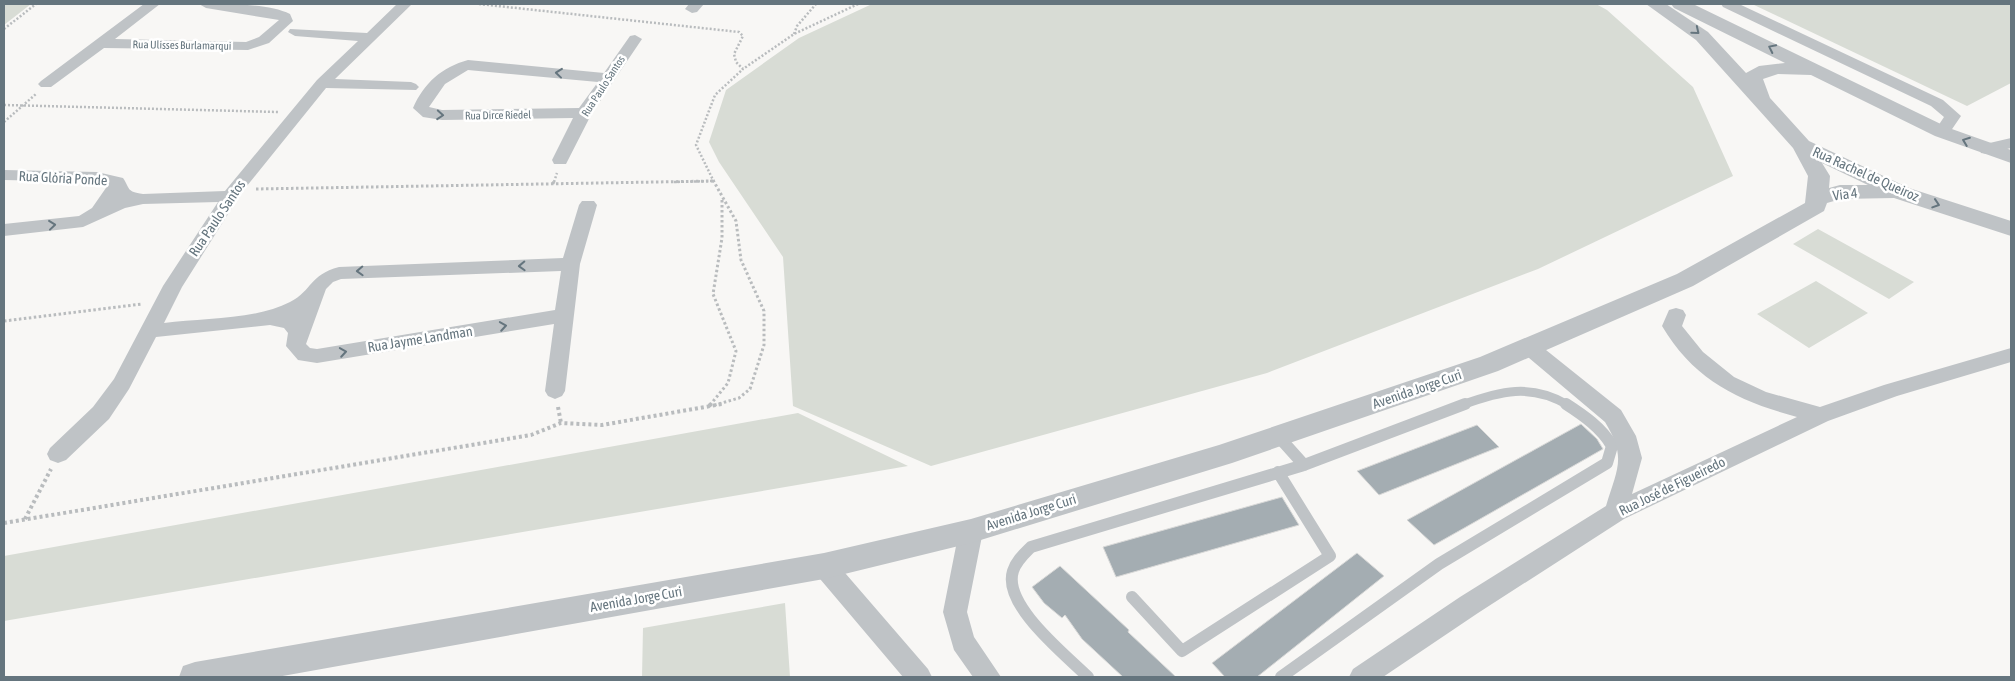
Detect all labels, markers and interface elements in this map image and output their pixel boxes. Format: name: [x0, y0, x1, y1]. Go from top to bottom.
one-way arrow: [1690, 26, 1699, 35]
street label: Rua Ulisses Burlamarqui: [133, 38, 231, 52]
one-way arrow: [1768, 44, 1777, 54]
street label: Rua Paulo Santos: [579, 53, 627, 118]
one-way arrow: [555, 68, 563, 79]
street label: Rua Dirce Riedel: [465, 108, 531, 122]
one-way arrow: [436, 109, 444, 120]
one-way arrow: [1962, 136, 1970, 146]
street label: Rua Rachel de Queiroz: [1810, 143, 1922, 205]
street label: Rua Glória Ponde: [18, 168, 108, 188]
street label: Rua Paulo Santos: [186, 177, 248, 259]
street label: Via 4: [1832, 184, 1859, 203]
one-way arrow: [1931, 199, 1939, 209]
one-way arrow: [49, 220, 57, 231]
one-way arrow: [518, 260, 526, 271]
one-way arrow: [355, 265, 363, 276]
one-way arrow: [500, 321, 508, 332]
street label: Rua Jayme Landman: [366, 323, 474, 355]
one-way arrow: [339, 347, 347, 357]
street label: Avenida Jorge Curi: [1370, 366, 1464, 412]
street label: Rua José de Figueiredo: [1616, 453, 1728, 519]
street label: Avenida Jorge Curi: [984, 491, 1078, 533]
street label: Avenida Jorge Curi: [589, 583, 683, 615]

